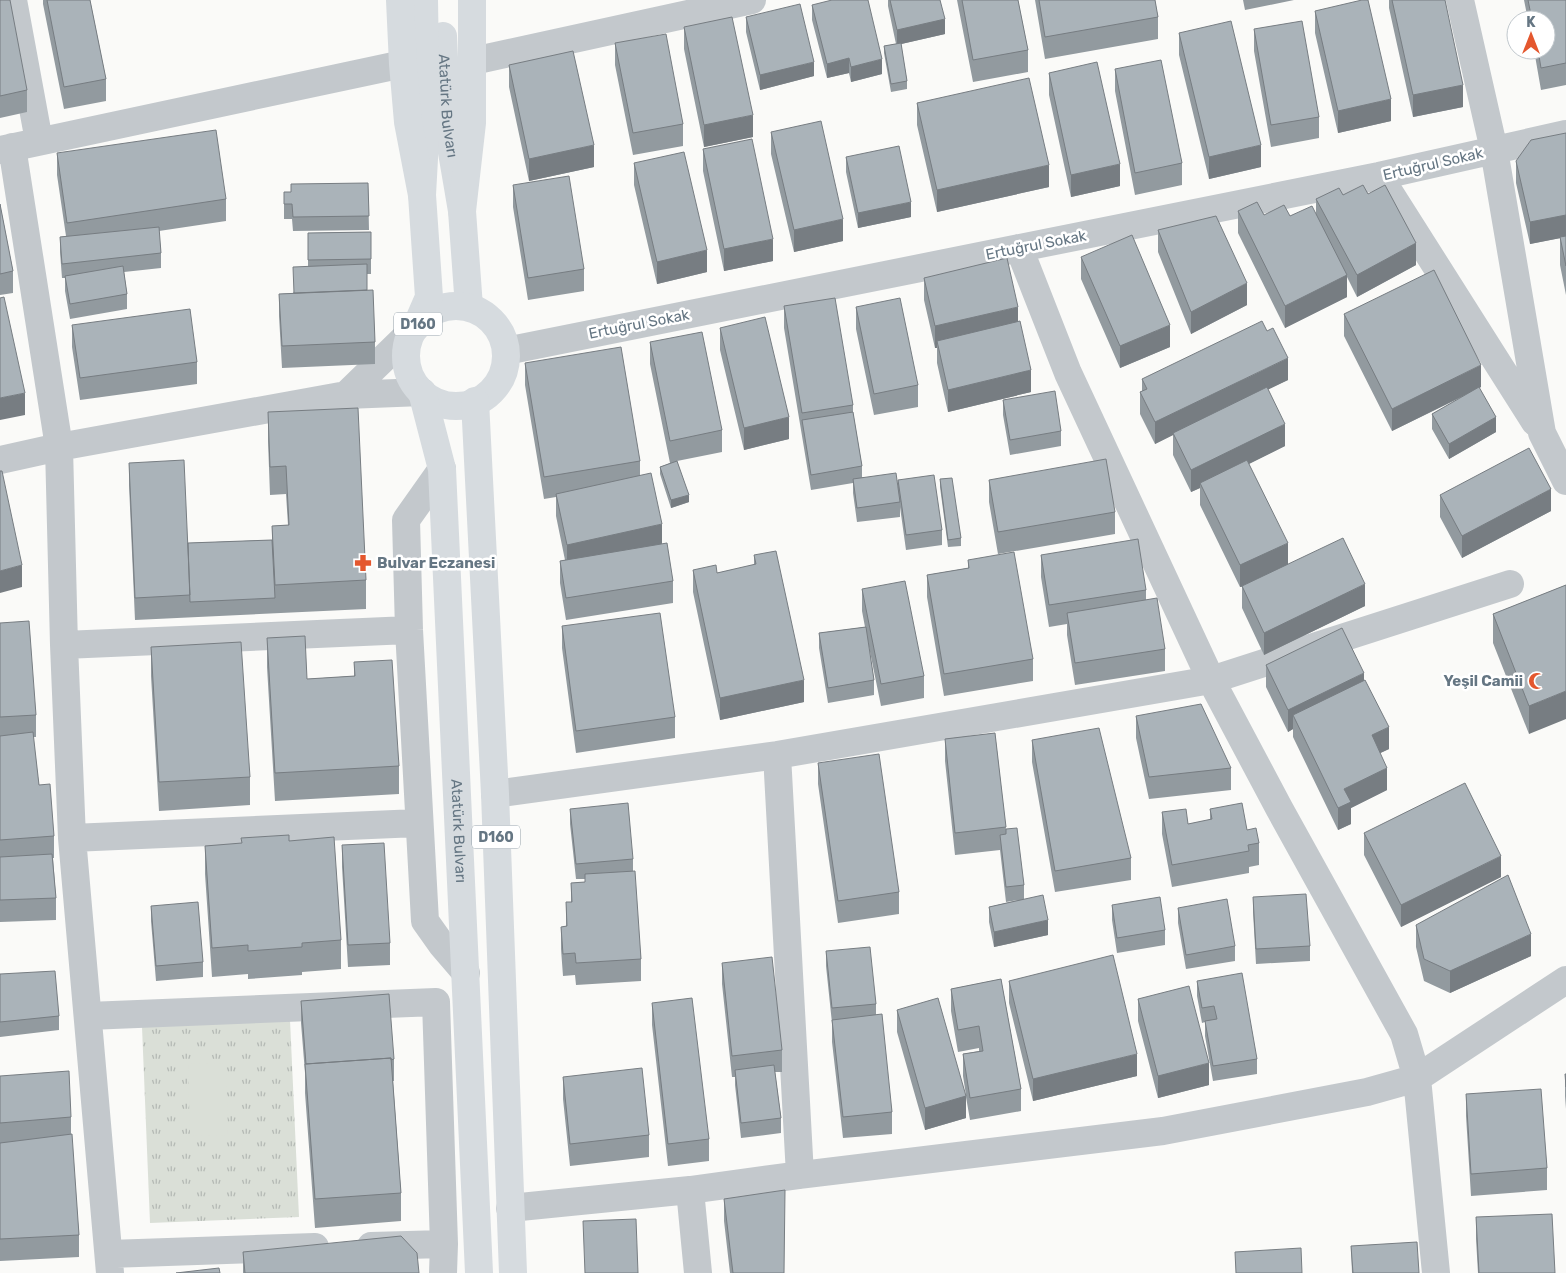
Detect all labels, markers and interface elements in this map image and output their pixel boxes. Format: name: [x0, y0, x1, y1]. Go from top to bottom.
north arrow: [1506, 10, 1556, 60]
text: K: [1526, 14, 1536, 31]
street label: Atatürk Bulvarı: [435, 54, 462, 159]
street label: Ertuğrul Sokak: [1381, 144, 1485, 184]
street label: Ertuğrul Sokak: [984, 226, 1088, 264]
street label: Ertuğrul Sokak: [587, 305, 691, 343]
road number: D160: [394, 312, 442, 336]
pharmacy icon: Bulvar Eczanesi: [353, 553, 373, 573]
place label: Bulvar Eczanesi: [377, 554, 495, 572]
mosque icon: Yeşil Camii: [1527, 671, 1547, 691]
place label: Yeşil Camii: [1443, 672, 1523, 690]
street label: Atatürk Bulvarı: [447, 779, 470, 883]
road number: D160: [472, 826, 520, 849]

